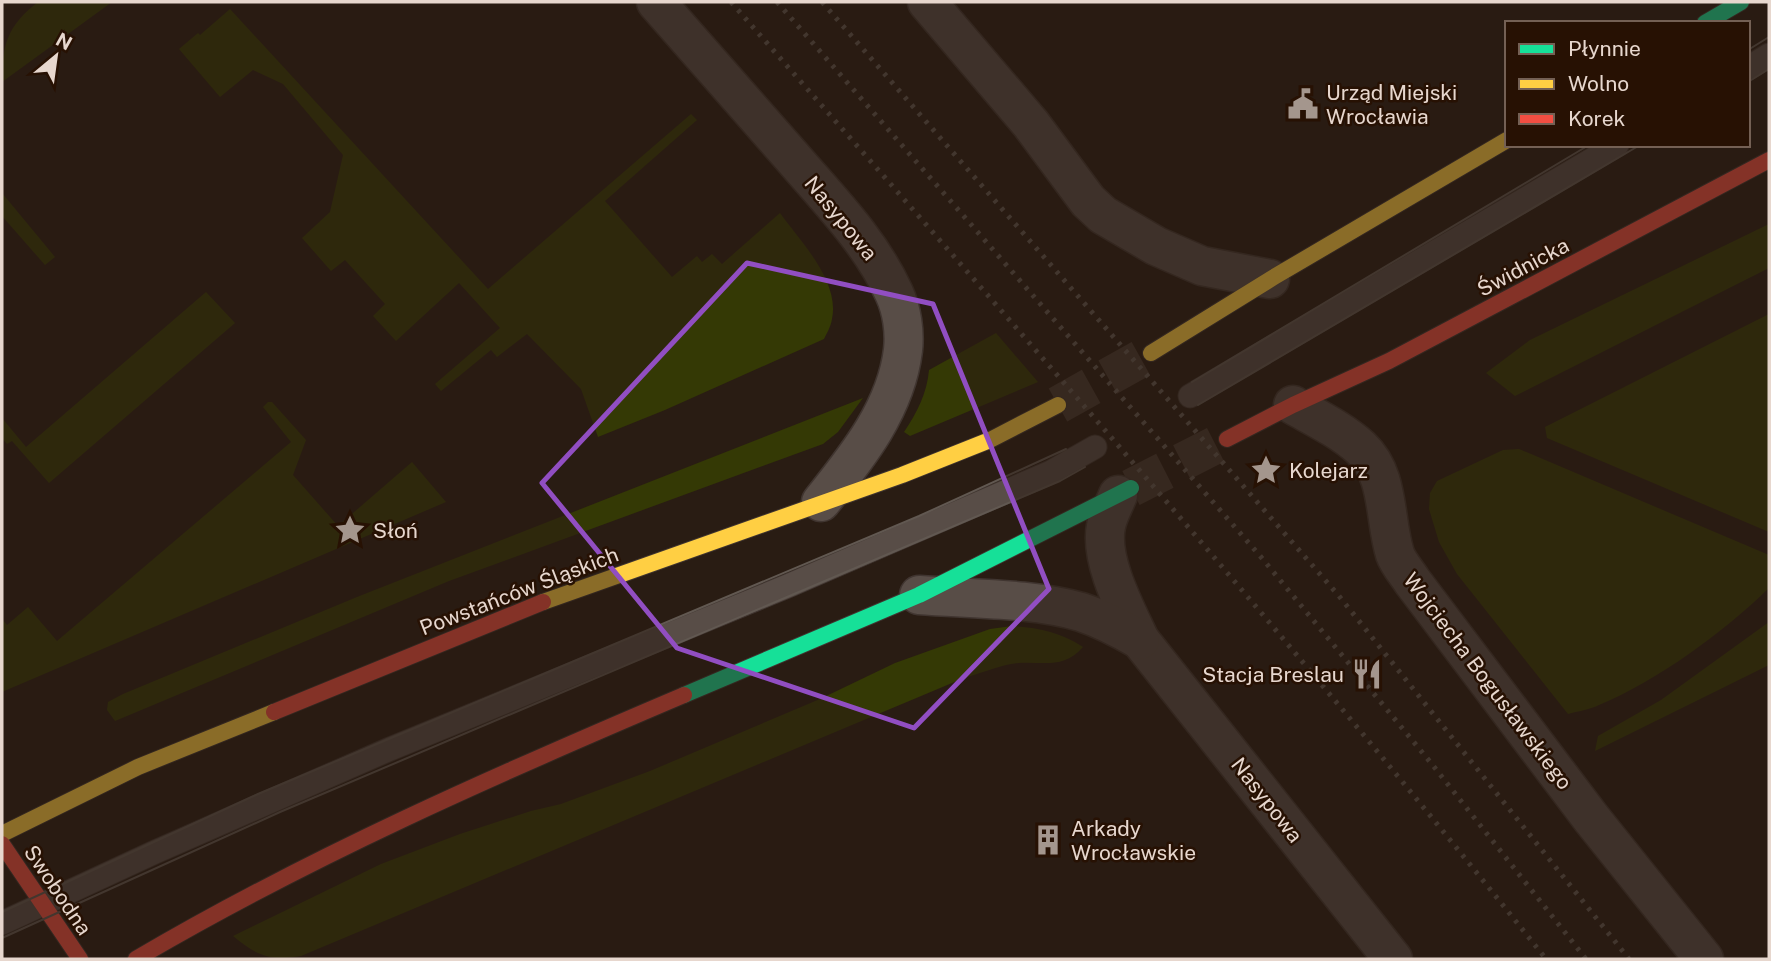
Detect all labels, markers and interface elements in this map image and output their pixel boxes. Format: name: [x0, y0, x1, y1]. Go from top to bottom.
north arrow: [21, 21, 91, 91]
legend: [1505, 21, 1750, 147]
text: N: [52, 28, 76, 54]
text: Płynnie: [1568, 36, 1641, 61]
text: Wolno: [1568, 71, 1629, 96]
place label: Urząd Miejski Wrocławia: [1326, 80, 1457, 129]
public building icon: Urząd Miejski Wrocławia: [1286, 87, 1320, 121]
text: Korek: [1568, 106, 1626, 131]
street label: Nasypowa: [799, 171, 883, 265]
street label: Świdnicka: [1473, 232, 1573, 302]
place icon: Kolejarz: [1249, 453, 1283, 487]
place label: Kolejarz: [1289, 458, 1368, 483]
place icon: Słoń: [333, 513, 367, 547]
place label: Słoń: [373, 518, 418, 543]
street label: Powstańców Śląskich: [416, 542, 622, 640]
street label: Wojciecha Bogusławskiego: [1398, 568, 1578, 794]
restaurant icon: Stacja Breslau: [1350, 657, 1384, 691]
place label: Stacja Breslau: [1202, 662, 1344, 687]
street label: Nasypowa: [1226, 752, 1308, 848]
place label: Arkady Wrocławskie: [1071, 816, 1196, 865]
building icon: Arkady Wrocławskie: [1031, 823, 1065, 857]
street label: Swobodna: [19, 840, 97, 940]

